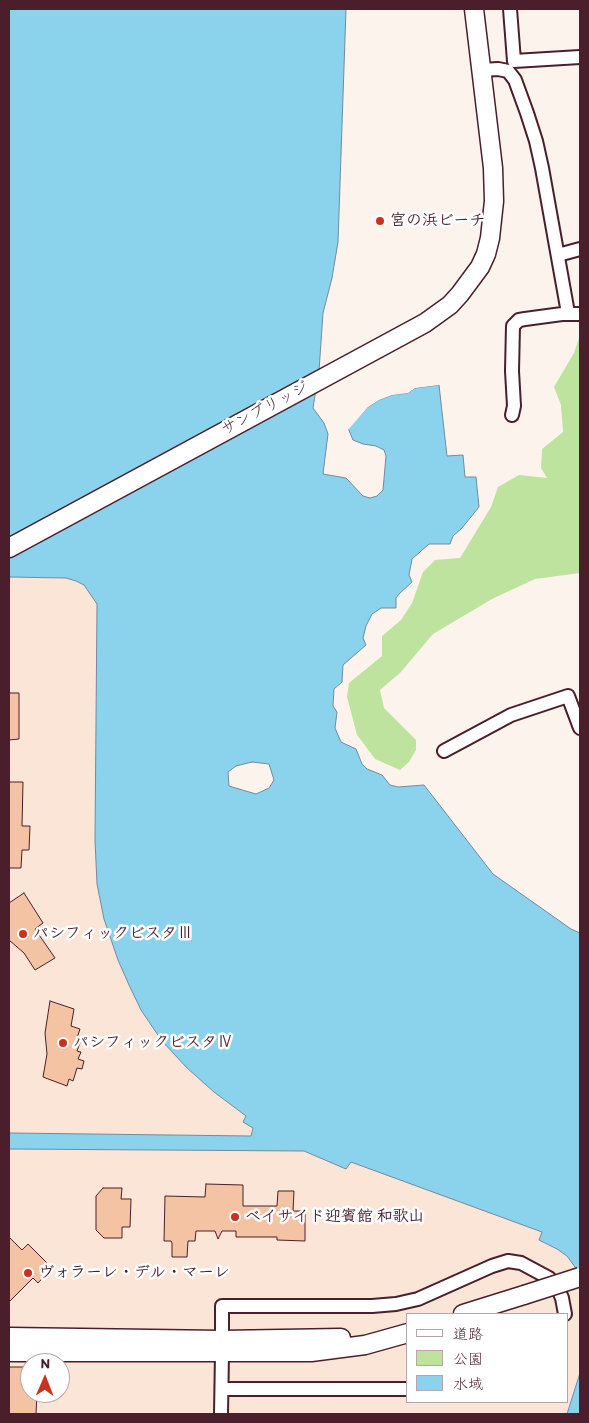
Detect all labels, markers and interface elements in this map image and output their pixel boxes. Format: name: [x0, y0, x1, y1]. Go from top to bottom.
place label: 宮の浜ビーチ: [390, 211, 485, 231]
marker: 宮の浜ビーチ: [374, 215, 386, 227]
street label: サンブリッジ: [218, 378, 312, 440]
place label: パシフィックビスタⅢ: [33, 924, 193, 944]
marker: パシフィックビスタⅢ: [17, 928, 29, 940]
place label: パシフィックビスタⅣ: [73, 1033, 233, 1053]
marker: パシフィックビスタⅣ: [57, 1037, 69, 1049]
place label: ベイサイド迎賓館 和歌山: [245, 1207, 425, 1227]
marker: ベイサイド迎賓館 和歌山: [229, 1211, 241, 1223]
place label: ヴォラーレ・デル・マーレ: [38, 1263, 230, 1283]
marker: ヴォラーレ・デル・マーレ: [22, 1267, 34, 1279]
legend: [406, 1313, 569, 1403]
text: 道路: [453, 1325, 483, 1343]
text: 公園: [453, 1350, 483, 1368]
north arrow: [20, 1353, 70, 1403]
text: N: [40, 1355, 50, 1372]
text: 水域: [453, 1375, 483, 1393]

